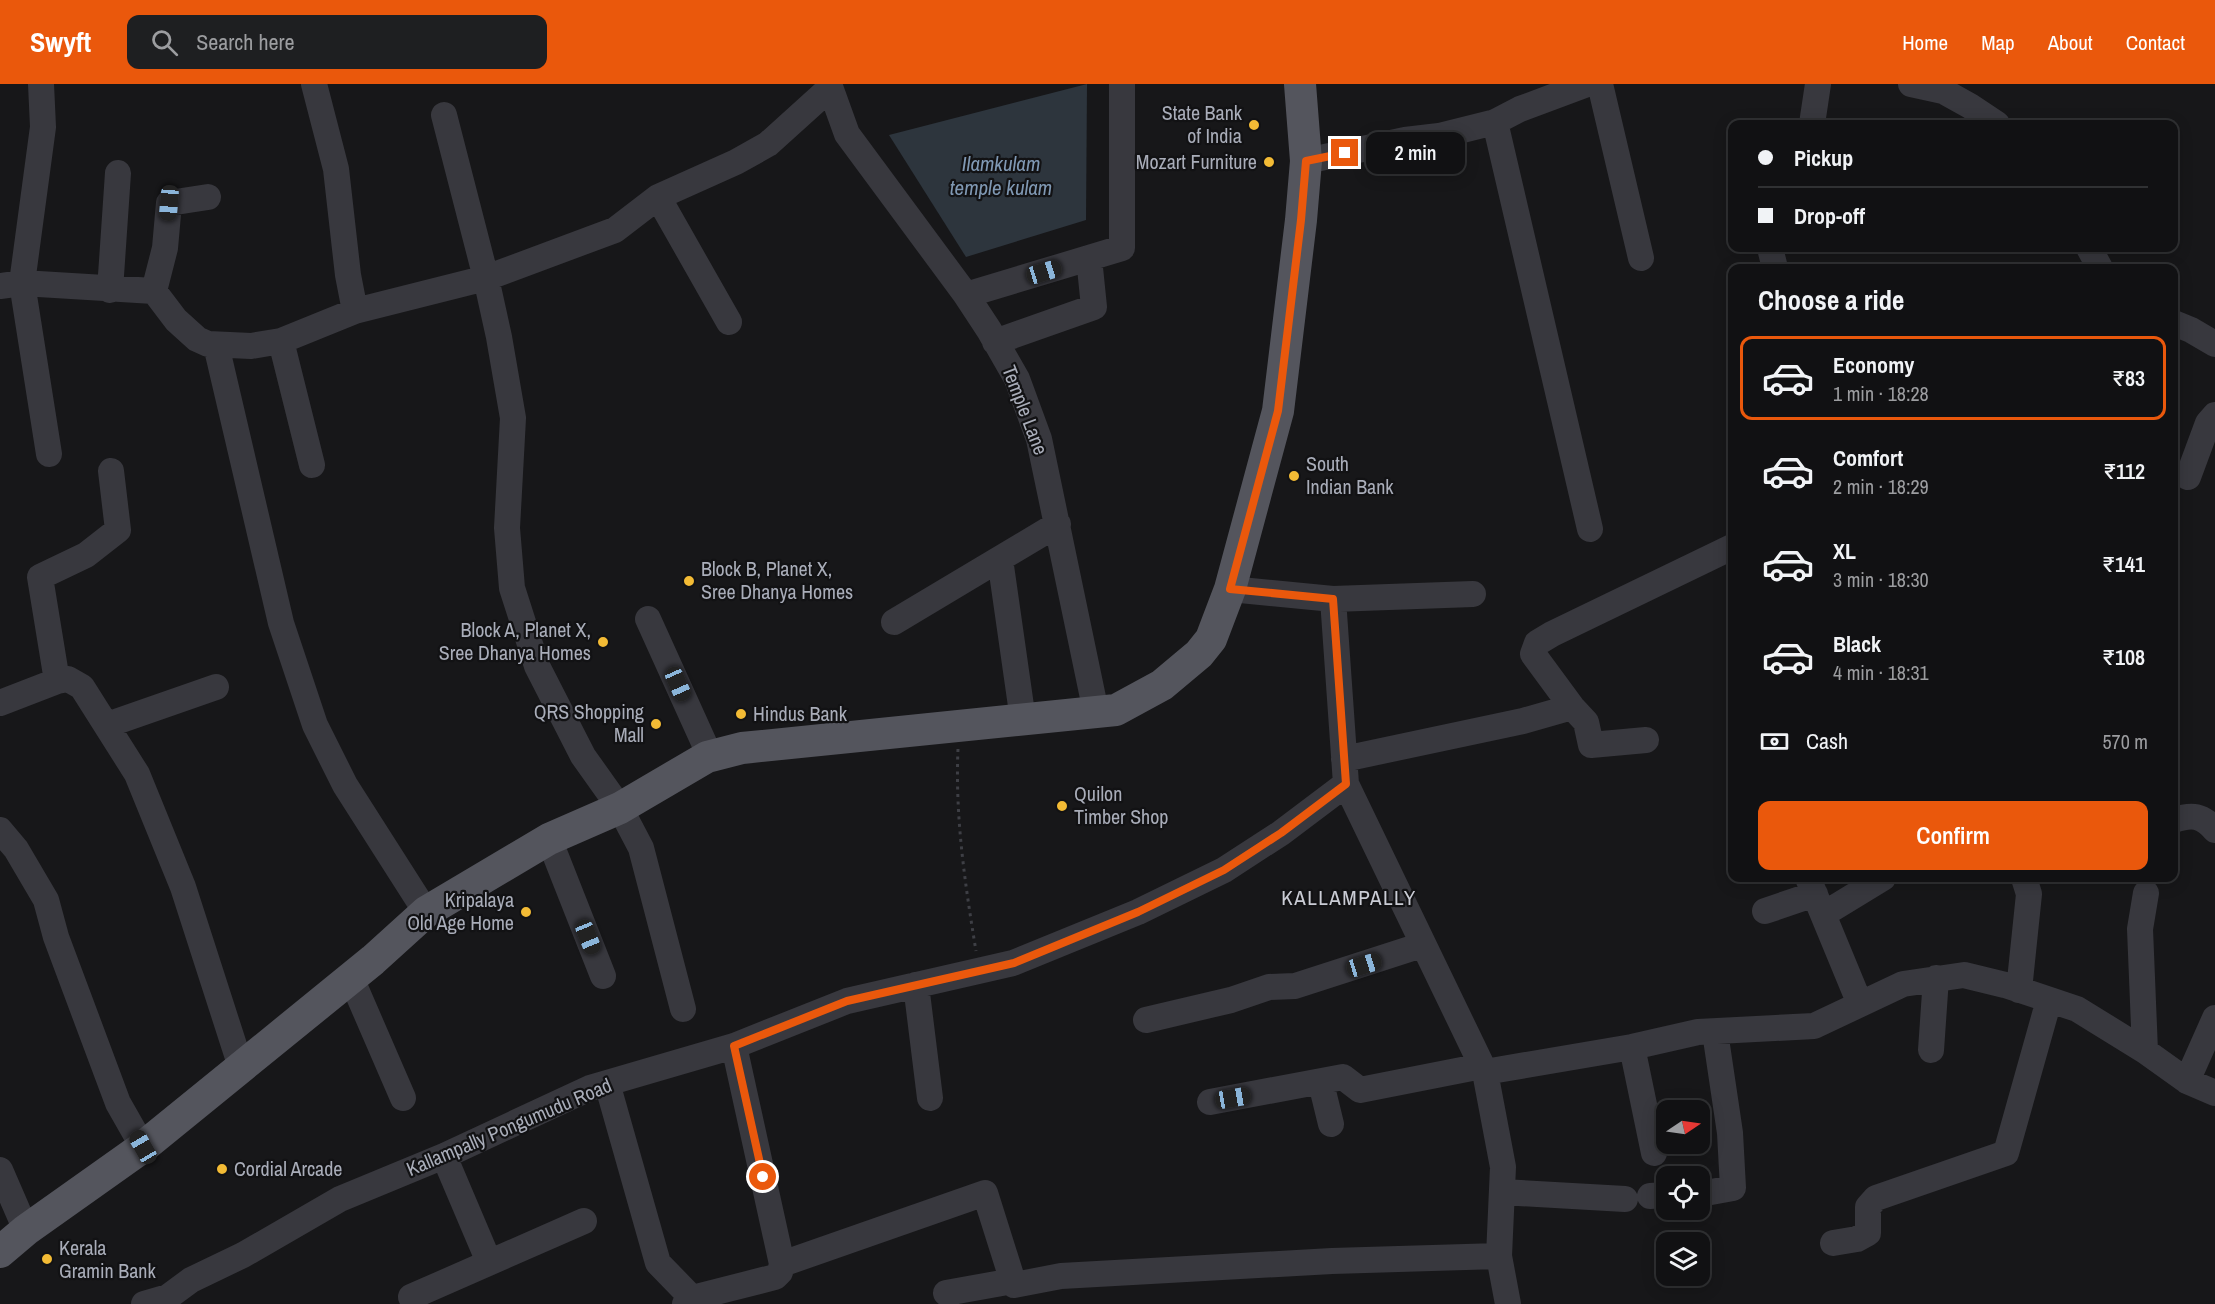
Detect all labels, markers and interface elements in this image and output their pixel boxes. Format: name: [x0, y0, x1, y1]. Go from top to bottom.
search box: [127, 15, 547, 69]
text: Swyft: [30, 23, 91, 61]
icon: search: [148, 26, 181, 59]
text: Search here: [196, 27, 295, 57]
text: Home: [1902, 28, 1948, 57]
text: Map: [1981, 28, 2015, 57]
text: About: [2048, 28, 2093, 57]
text: Contact: [2126, 28, 2185, 57]
place label: State Bank of India: [1162, 99, 1243, 149]
marker: State Bank of India: [1247, 118, 1261, 132]
callout: 2 min: [1366, 132, 1465, 174]
route end: [1331, 139, 1358, 166]
text: 2 min: [1394, 139, 1437, 166]
text: Pickup: [1794, 143, 1853, 173]
place label: Mozart Furniture: [1136, 148, 1257, 175]
water label: Ilamkulam temple kulam: [950, 149, 1052, 202]
marker: Mozart Furniture: [1262, 155, 1276, 169]
car: [158, 184, 180, 222]
text: Drop-off: [1794, 201, 1865, 231]
car: [1024, 258, 1064, 286]
text: Choose a ride: [1758, 282, 1904, 318]
text: Economy: [1833, 350, 1914, 380]
icon: car: [1761, 351, 1815, 405]
street label: Temple Lane: [996, 361, 1055, 458]
text: ₹83: [2112, 363, 2145, 393]
text: 1 min · 18:28: [1833, 380, 1929, 407]
text: Comfort: [1833, 443, 1903, 473]
icon: car: [1761, 444, 1815, 498]
place label: South Indian Bank: [1306, 450, 1394, 500]
text: ₹112: [2103, 456, 2145, 486]
marker: South Indian Bank: [1287, 469, 1301, 483]
text: 2 min · 18:29: [1833, 473, 1929, 500]
text: XL: [1833, 536, 1856, 566]
icon: car: [1761, 537, 1815, 591]
text: ₹141: [2102, 549, 2145, 579]
place label: Block B, Planet X, Sree Dhanya Homes: [701, 555, 853, 605]
text: 3 min · 18:30: [1833, 566, 1929, 593]
marker: Block B, Planet X, Sree Dhanya Homes: [682, 574, 696, 588]
place label: Block A, Planet X, Sree Dhanya Homes: [439, 616, 591, 666]
text: Black: [1833, 629, 1881, 659]
icon: car: [1761, 630, 1815, 684]
marker: Block A, Planet X, Sree Dhanya Homes: [596, 635, 610, 649]
text: ₹108: [2102, 642, 2145, 672]
text: 4 min · 18:31: [1833, 659, 1929, 686]
car: [662, 664, 694, 704]
place label: QRS Shopping Mall: [534, 698, 644, 748]
place label: Hindus Bank: [753, 700, 848, 727]
marker: Hindus Bank: [734, 707, 748, 721]
marker: QRS Shopping Mall: [649, 717, 663, 731]
icon: cash: [1758, 725, 1791, 758]
text: Cash: [1806, 726, 1848, 756]
text: 570 m: [2102, 728, 2148, 755]
place label: Quilon Timber Shop: [1074, 780, 1168, 830]
marker: Quilon Timber Shop: [1055, 799, 1069, 813]
button: Confirm: [1758, 801, 2148, 870]
district label: KALLAMPALLY: [1281, 883, 1417, 912]
place label: Kripalaya Old Age Home: [407, 886, 514, 936]
marker: Kripalaya Old Age Home: [519, 905, 533, 919]
car: [573, 917, 603, 957]
car: [1344, 951, 1384, 979]
street label: Kallampally Pongumudu Road: [402, 1071, 616, 1182]
car: [1214, 1086, 1252, 1110]
north arrow: [1656, 1100, 1710, 1154]
map controls: [1656, 1100, 1710, 1286]
car: [126, 1127, 160, 1167]
place label: Cordial Arcade: [234, 1155, 342, 1182]
marker: Cordial Arcade: [215, 1162, 229, 1176]
route start: [749, 1163, 776, 1190]
button: locate: [1656, 1166, 1710, 1220]
button: layers: [1656, 1232, 1710, 1286]
place label: Kerala Gramin Bank: [59, 1234, 156, 1284]
marker: Kerala Gramin Bank: [40, 1252, 54, 1266]

